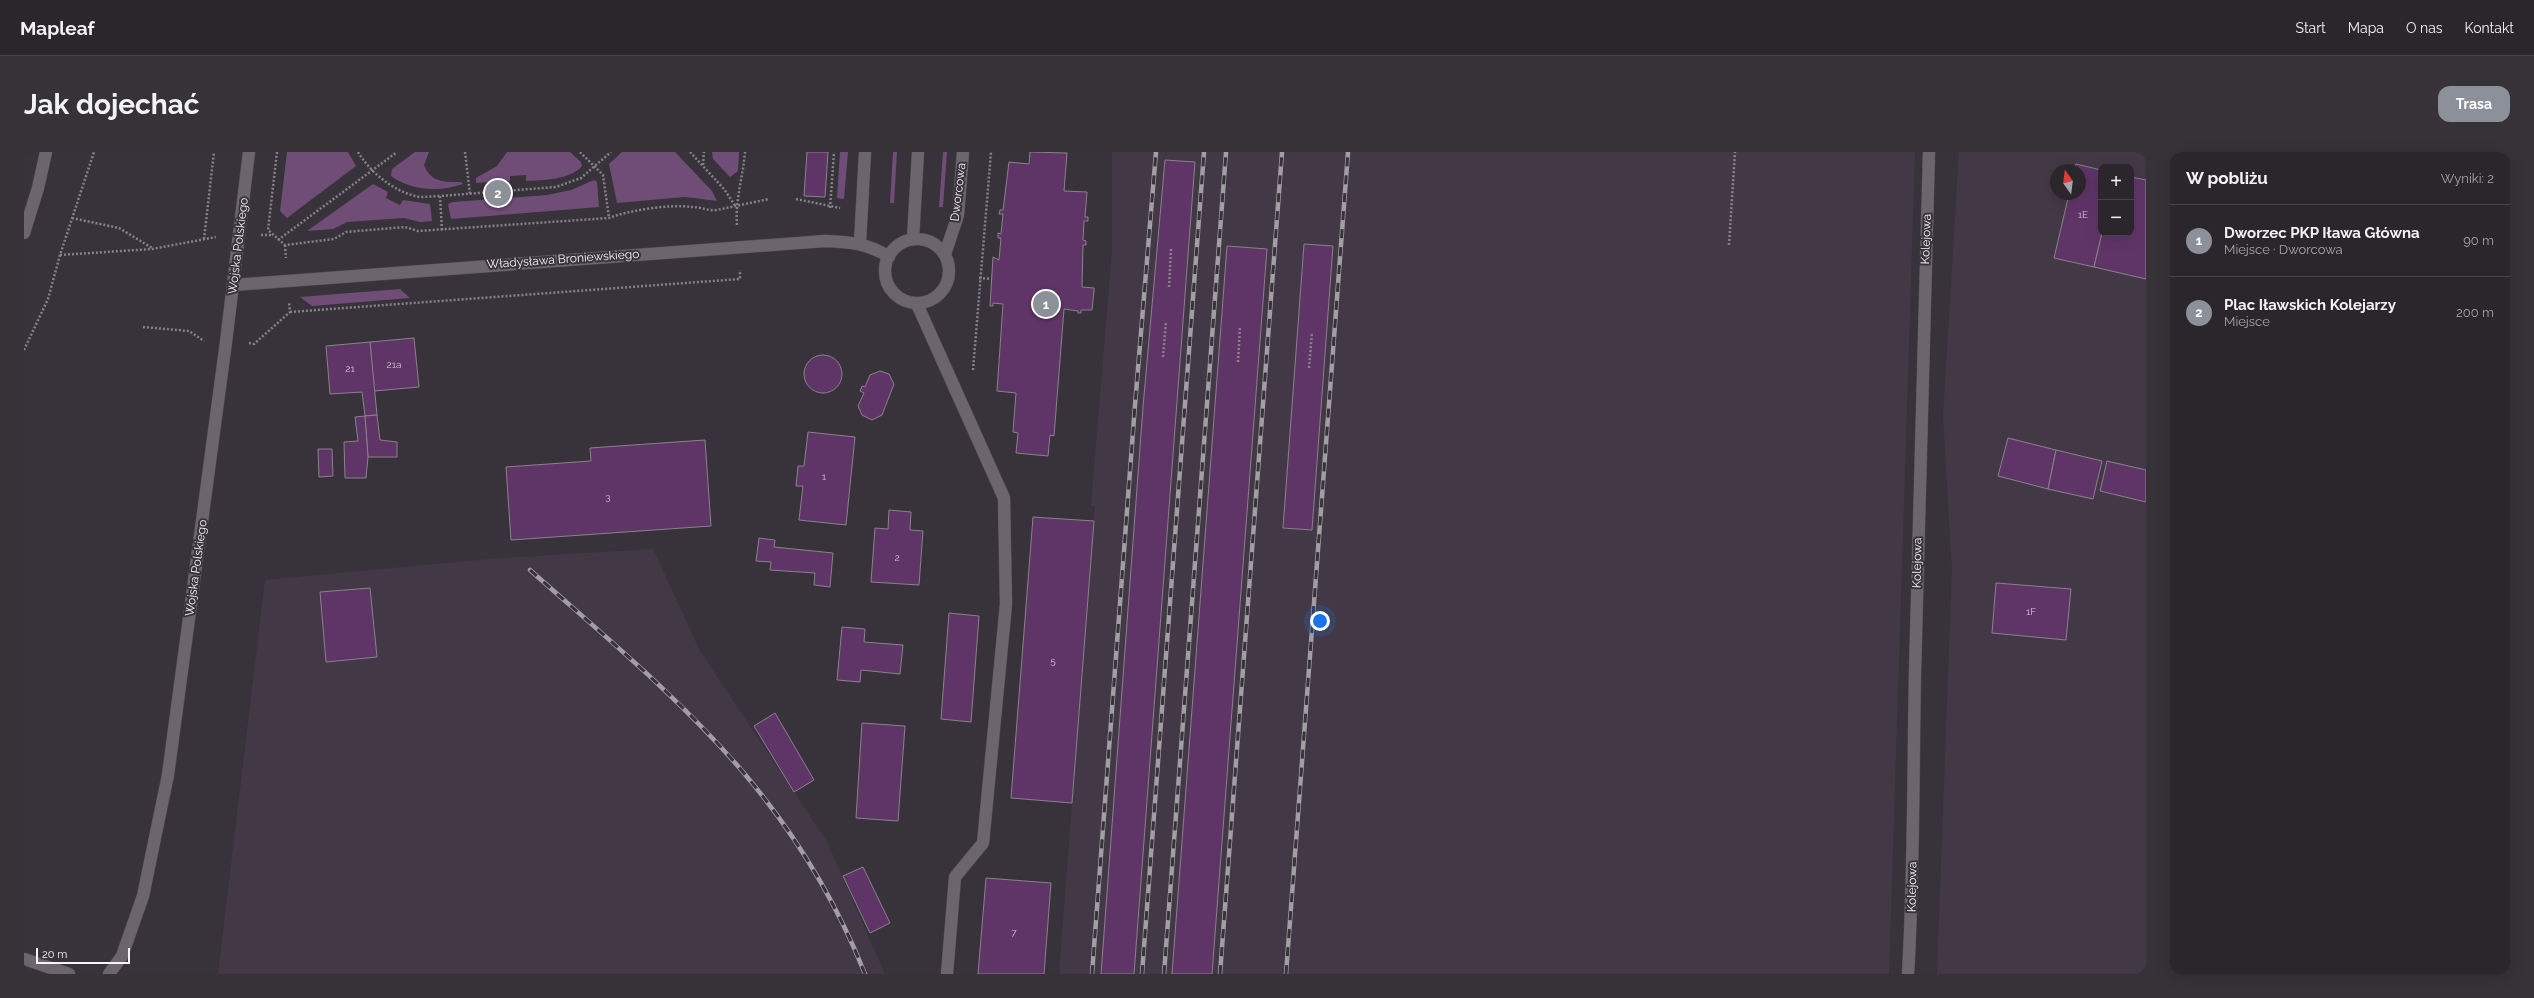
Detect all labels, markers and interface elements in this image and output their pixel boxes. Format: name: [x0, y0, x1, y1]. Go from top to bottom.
text: Mapleaf: [20, 17, 95, 39]
text: Start: [2296, 20, 2326, 36]
text: Mapa: [2348, 20, 2384, 36]
text: O nas: [2406, 20, 2443, 36]
text: Kontakt: [2465, 20, 2514, 36]
button: Trasa: [2438, 86, 2510, 122]
text: Jak dojechać: [24, 88, 200, 121]
street label: Dworcowa: [947, 162, 969, 222]
north arrow: [2050, 164, 2086, 200]
map controls: [2098, 164, 2134, 236]
button: +: [2098, 164, 2134, 200]
text: W pobliżu: [2186, 168, 2268, 188]
text: Wyniki: 2: [2441, 171, 2494, 186]
pin: 2: [485, 178, 511, 208]
street label: Wojska Polskiego: [225, 197, 251, 295]
button: −: [2098, 200, 2134, 236]
house number: 1E: [2078, 209, 2088, 220]
street label: Kolejowa: [1918, 213, 1934, 265]
text: Dworzec PKP Iława Główna: [2224, 224, 2420, 242]
text: 1: [2196, 233, 2202, 248]
text: 90 m: [2463, 233, 2494, 248]
text: Miejsce · Dworcowa: [2224, 242, 2343, 257]
street label: Władysława Broniewskiego: [486, 247, 640, 271]
pin: 1: [1033, 289, 1059, 319]
text: Plac Iławskich Kolejarzy: [2224, 296, 2396, 314]
text: 2: [2195, 305, 2203, 320]
text: 200 m: [2456, 305, 2494, 320]
text: Miejsce: [2224, 314, 2270, 329]
house number: 21a: [387, 359, 401, 370]
house number: 21: [345, 363, 355, 374]
house number: 1: [822, 471, 827, 482]
house number: 3: [605, 491, 611, 502]
street label: Wojska Polskiego: [182, 519, 210, 617]
street label: Kolejowa: [1910, 538, 1924, 588]
house number: 2: [894, 552, 900, 563]
house number: 1F: [2026, 606, 2036, 617]
your location: [1310, 611, 1330, 631]
house number: 5: [1050, 655, 1056, 666]
street label: Kolejowa: [1905, 862, 1919, 912]
house number: 7: [1011, 927, 1017, 938]
scale bar: [36, 946, 130, 965]
text: 20 m: [42, 948, 67, 961]

